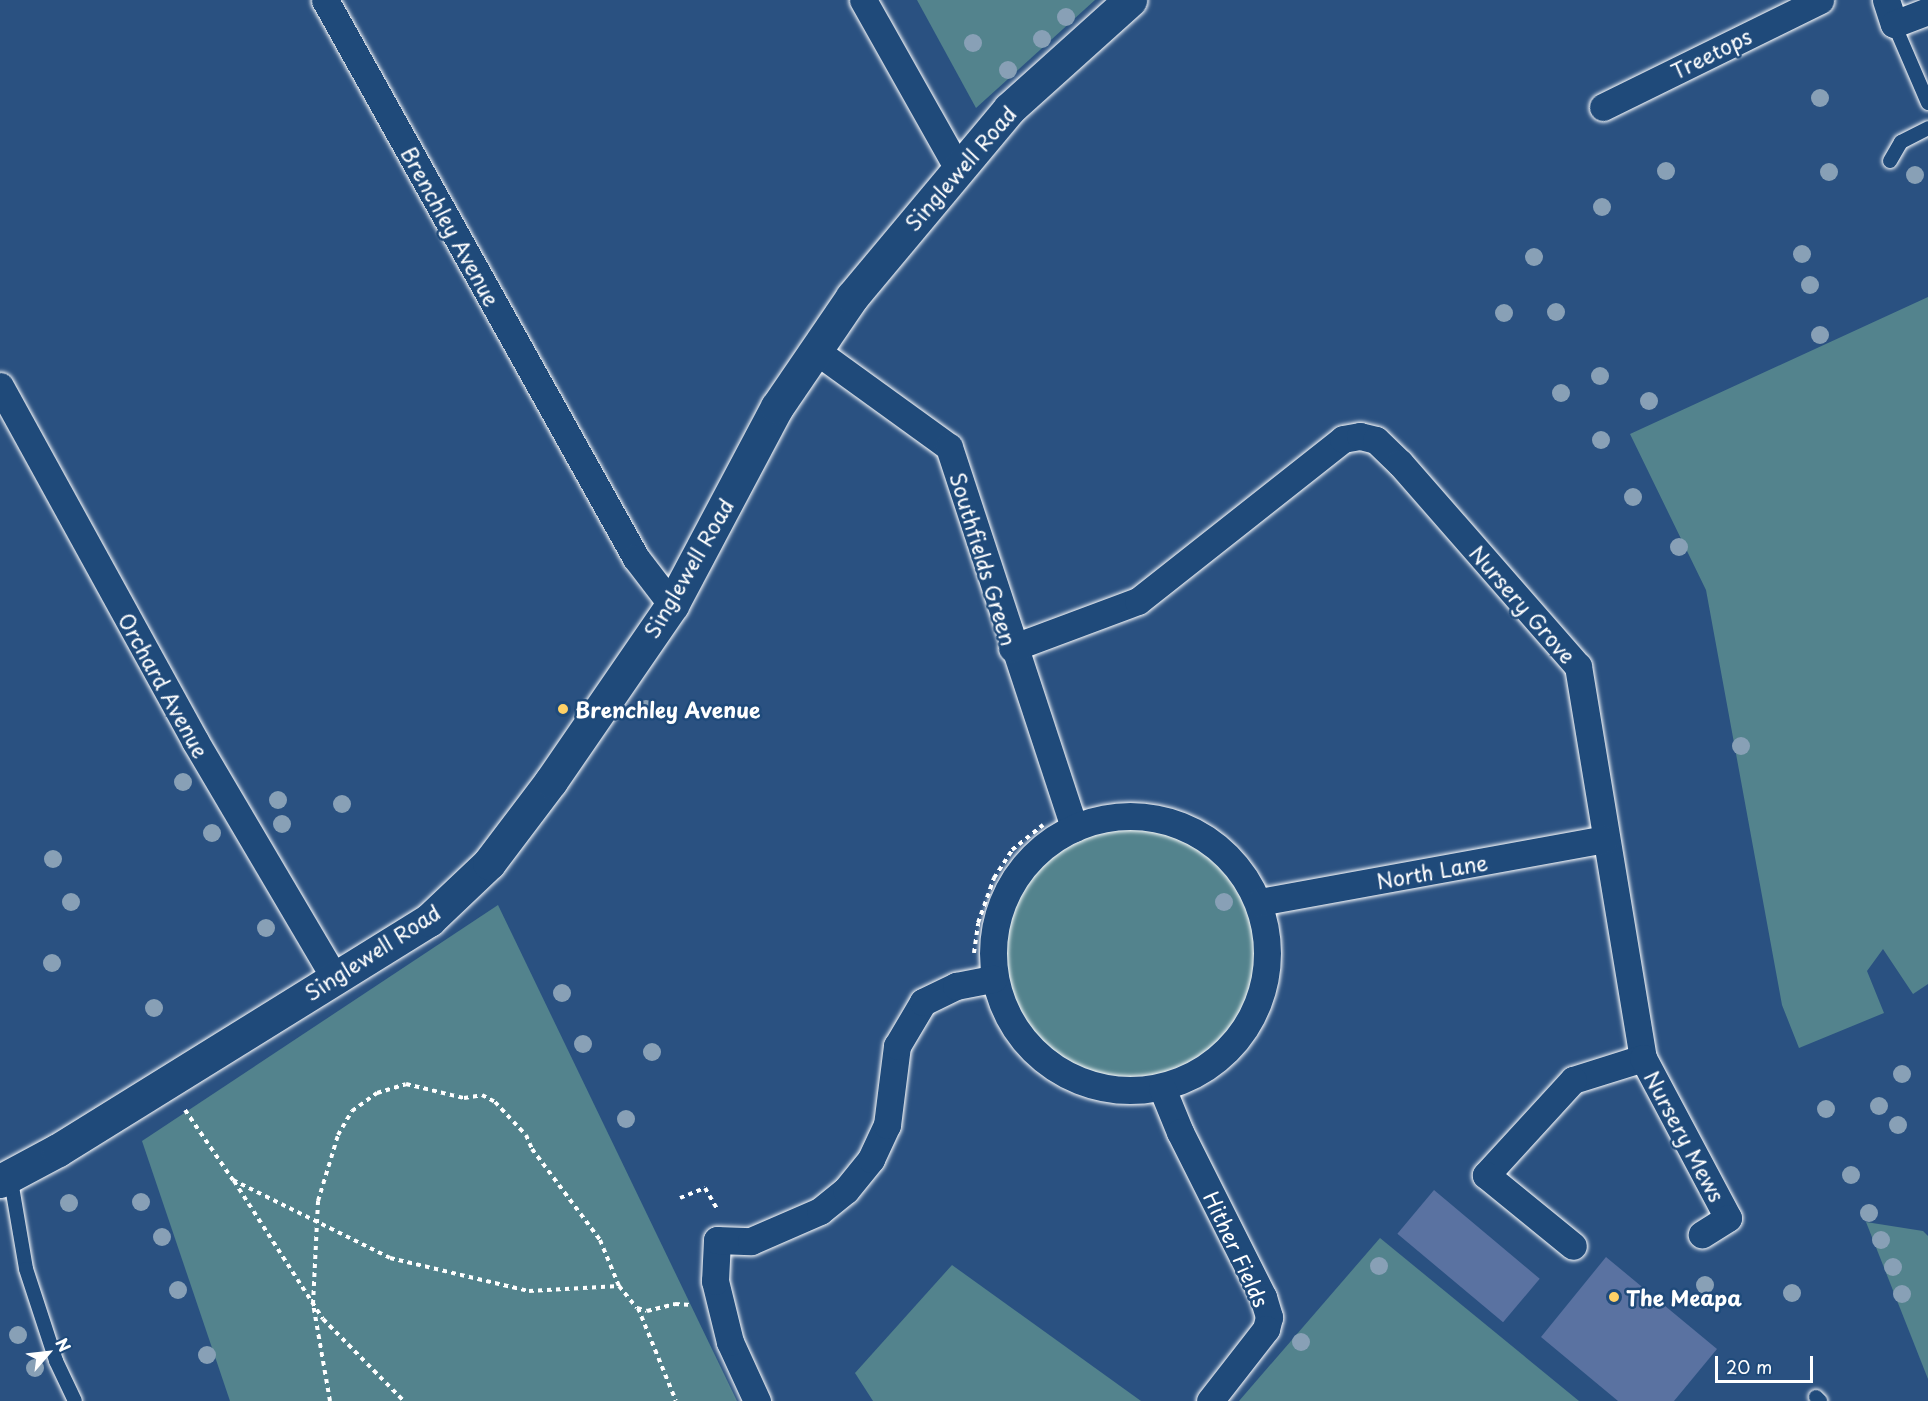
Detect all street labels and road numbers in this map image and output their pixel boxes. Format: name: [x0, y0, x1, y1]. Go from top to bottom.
street label: Treetops: [1667, 23, 1755, 83]
street label: Singlewell Road: [899, 100, 1021, 236]
street label: Brenchley Avenue: [397, 142, 505, 310]
street label: Southfields Green: [945, 468, 1023, 650]
street label: Singlewell Road: [638, 493, 738, 643]
street label: Nursery Grove: [1465, 540, 1581, 668]
street label: Orchard Avenue: [114, 608, 214, 762]
street label: North Lane: [1374, 849, 1490, 893]
street label: Singlewell Road: [299, 898, 445, 1006]
street label: Nursery Mews: [1640, 1066, 1730, 1206]
street label: Hither Fields: [1199, 1186, 1275, 1312]

